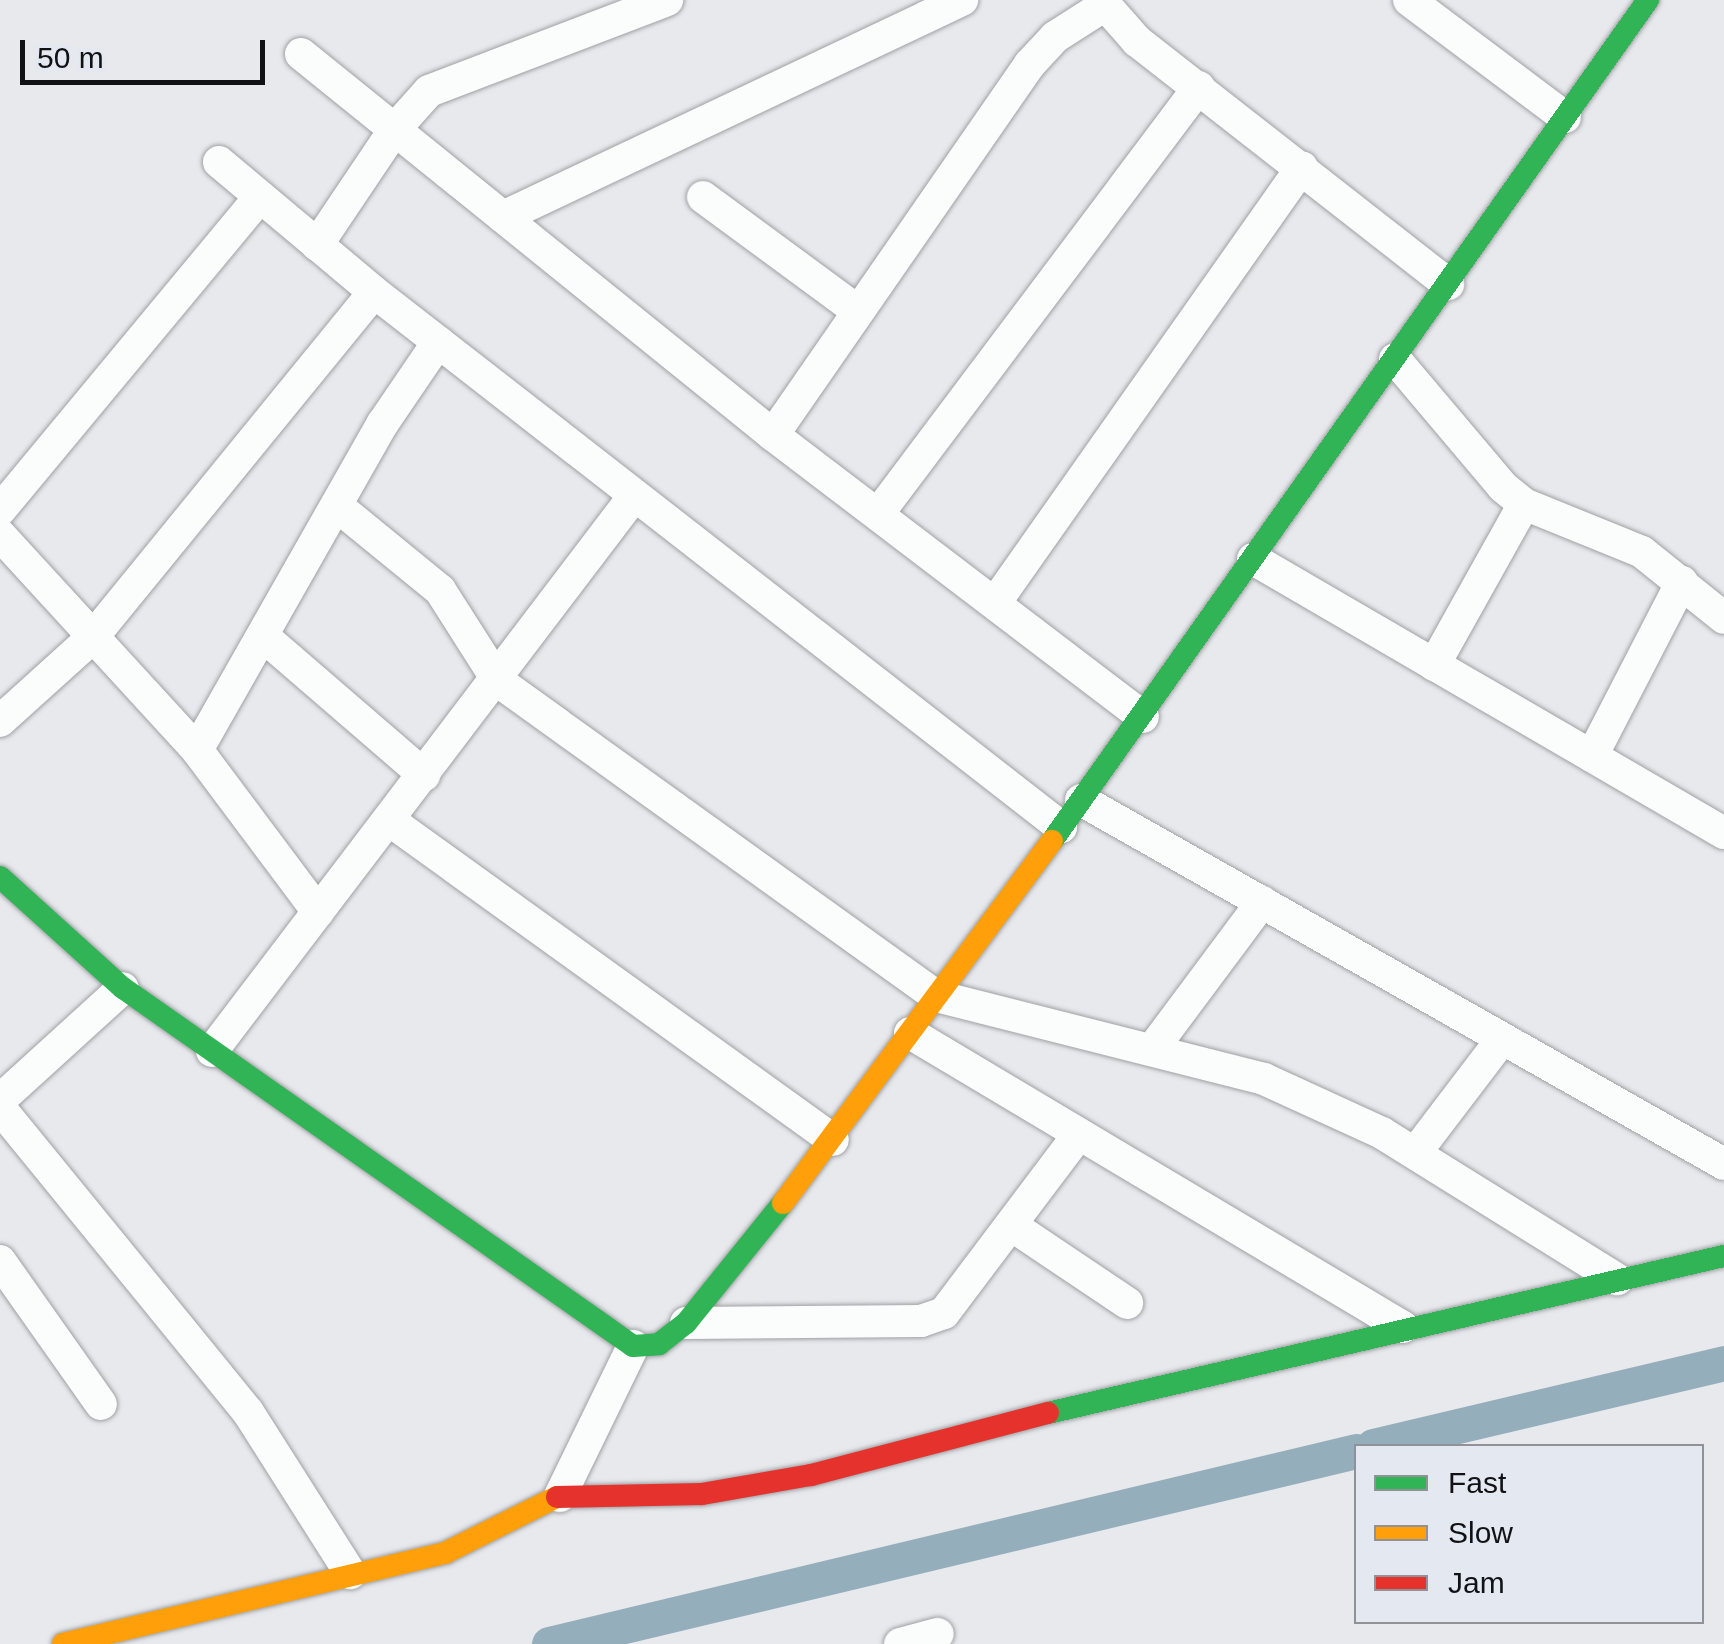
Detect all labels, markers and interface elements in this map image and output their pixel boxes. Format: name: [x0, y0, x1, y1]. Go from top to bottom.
scale bar: [25, 20, 270, 82]
text: 50 m: [37, 41, 104, 74]
legend: [1354, 1444, 1704, 1624]
text: Fast: [1448, 1466, 1506, 1499]
text: Slow: [1448, 1516, 1513, 1549]
text: Jam: [1448, 1566, 1505, 1599]

